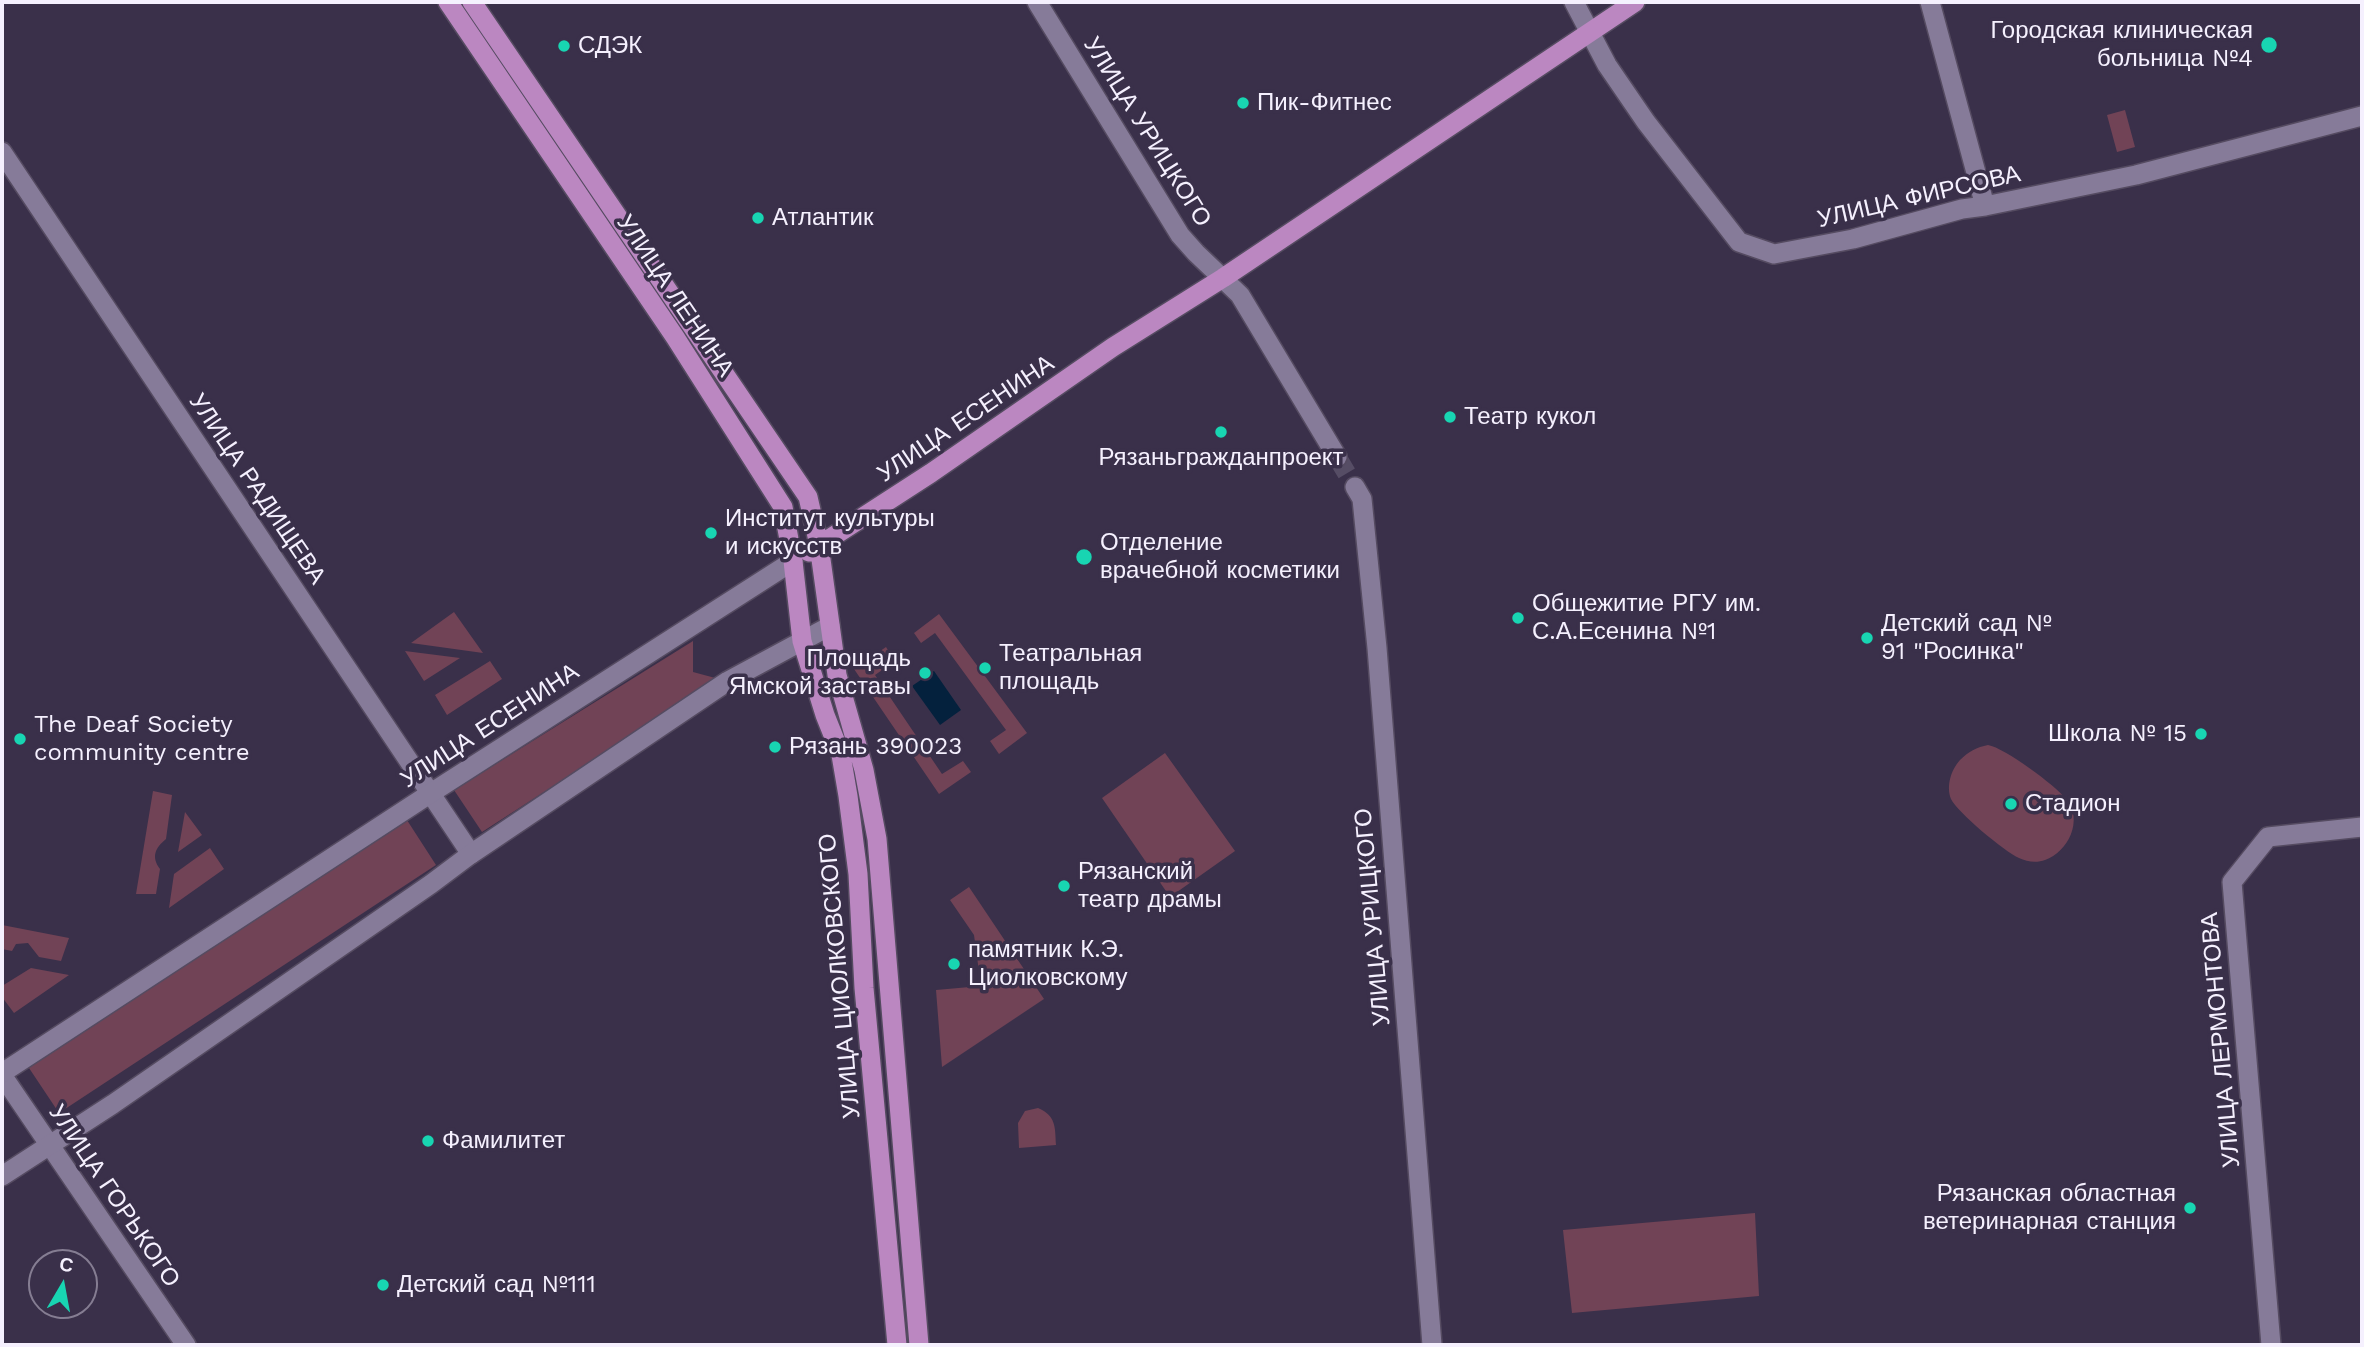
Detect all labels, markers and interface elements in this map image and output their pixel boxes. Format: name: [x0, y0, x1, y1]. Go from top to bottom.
place label: Городская клиническая больница №4: [1990, 17, 2253, 73]
place label: СДЭК: [578, 32, 642, 60]
street label: УЛИЦА УРИЦКОГО: [1077, 32, 1217, 232]
marker: Городская клиническая больница №4: [2259, 35, 2279, 55]
marker: СДЭК: [556, 38, 572, 54]
place label: Пик-Фитнес: [1257, 89, 1392, 117]
marker: Пик-Фитнес: [1235, 95, 1251, 111]
street label: УЛИЦА ФИРСОВА: [1815, 160, 2023, 234]
place label: Атлантик: [772, 204, 873, 232]
street label: УЛИЦА ЛЕНИНА: [610, 210, 740, 382]
marker: Атлантик: [750, 210, 766, 226]
street label: УЛИЦА ЕСЕНИНА: [872, 349, 1060, 489]
street label: УЛИЦА РАДИЩЕВА: [182, 388, 332, 590]
place label: Театр кукол: [1464, 403, 1596, 431]
marker: Театр кукол: [1442, 409, 1458, 425]
marker: Рязаньгражданпроект: [1213, 424, 1229, 440]
place label: Рязаньгражданпроект: [1098, 444, 1344, 472]
place label: Институт культуры и искусств: [725, 505, 935, 561]
marker: Институт культуры и искусств: [703, 525, 719, 541]
place label: Отделение врачебной косметики: [1100, 529, 1340, 585]
marker: Отделение врачебной косметики: [1074, 547, 1094, 567]
place label: Общежитие РГУ им. С.А.Есенина №1: [1532, 590, 1761, 646]
marker: Общежитие РГУ им. С.А.Есенина №1: [1510, 610, 1526, 626]
place label: Детский сад № 91 "Росинка": [1881, 610, 2052, 666]
marker: Детский сад № 91 "Росинка": [1859, 630, 1875, 646]
place label: Театральная площадь: [999, 640, 1142, 696]
place label: Площадь Ямской заставы: [729, 645, 911, 701]
street label: УЛИЦА ЕСЕНИНА: [395, 658, 585, 794]
marker: Театральная площадь: [977, 660, 993, 676]
marker: Площадь Ямской заставы: [917, 665, 933, 681]
place label: The Deaf Society community centre: [34, 711, 250, 767]
place label: Школа № 15: [2048, 720, 2187, 748]
marker: Школа № 15: [2193, 726, 2209, 742]
marker: The Deaf Society community centre: [12, 731, 28, 747]
place label: Рязань 390023: [789, 733, 962, 761]
marker: Рязань 390023: [767, 739, 783, 755]
place label: Стадион: [2025, 790, 2120, 818]
marker: Стадион: [2003, 796, 2019, 812]
street label: УЛИЦА УРИЦКОГО: [1349, 807, 1397, 1027]
street label: УЛИЦА ЦИОЛКОВСКОГО: [813, 832, 867, 1120]
place label: Рязанский театр драмы: [1078, 858, 1222, 914]
marker: Рязанский театр драмы: [1056, 878, 1072, 894]
street label: УЛИЦА ЛЕРМОНТОВА: [2195, 911, 2247, 1169]
place label: памятник К.Э. Циолковскому: [968, 936, 1127, 992]
marker: памятник К.Э. Циолковскому: [946, 956, 962, 972]
street label: УЛИЦА ГОРЬКОГО: [42, 1099, 186, 1293]
place label: Фамилитет: [442, 1127, 565, 1155]
marker: Фамилитет: [420, 1133, 436, 1149]
place label: Рязанская областная ветеринарная станция: [1923, 1180, 2176, 1236]
marker: Рязанская областная ветеринарная станция: [2182, 1200, 2198, 1216]
north arrow: [28, 1249, 98, 1319]
text: С: [58, 1252, 75, 1277]
place label: Детский сад №111: [397, 1271, 596, 1299]
marker: Детский сад №111: [375, 1277, 391, 1293]

